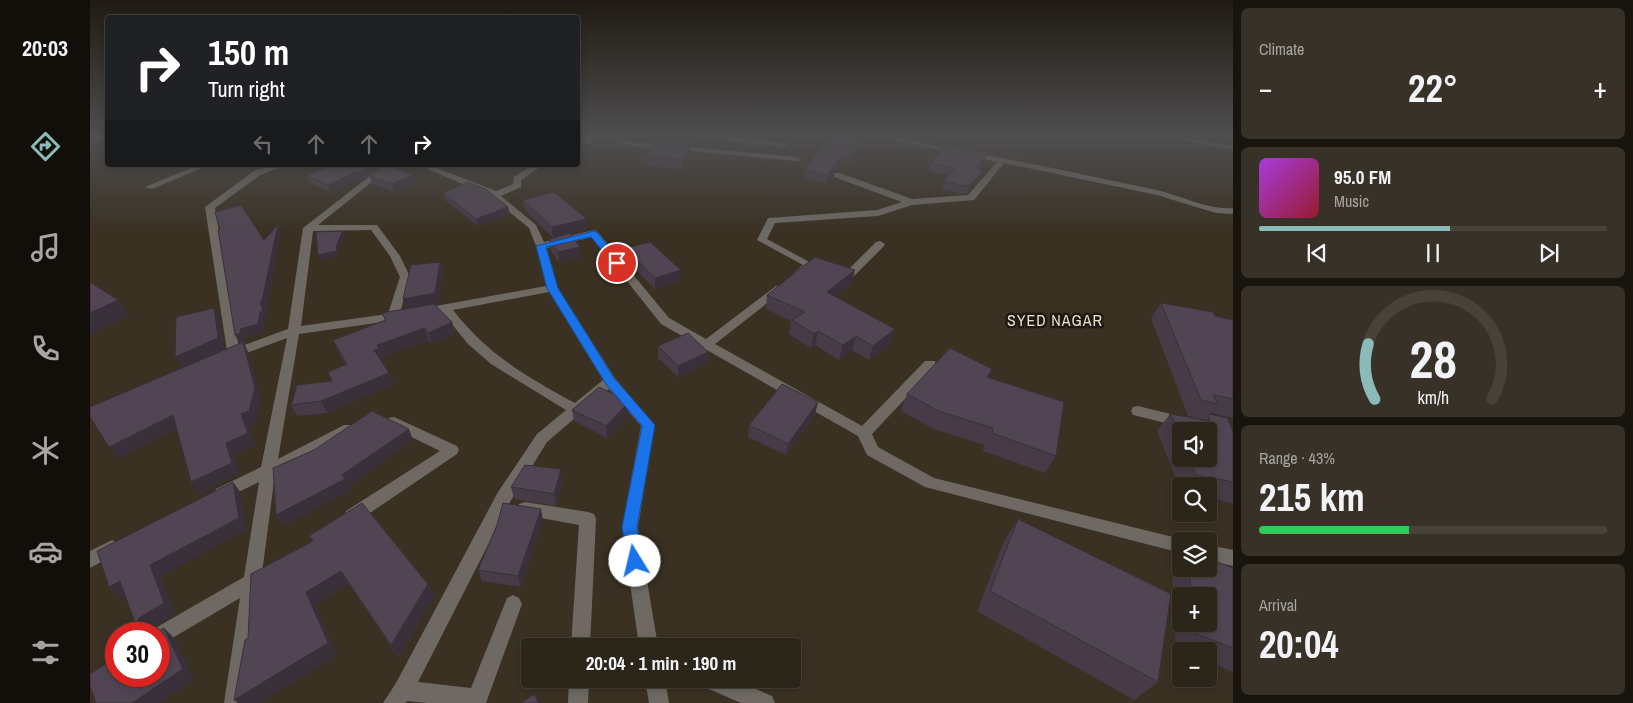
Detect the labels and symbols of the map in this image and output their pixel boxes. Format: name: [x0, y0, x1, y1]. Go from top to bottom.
pin: [596, 242, 638, 284]
district label: SYED NAGAR: [1007, 309, 1103, 331]
position arrow: [608, 534, 660, 586]
speed limit sign: 30: [105, 622, 170, 687]

